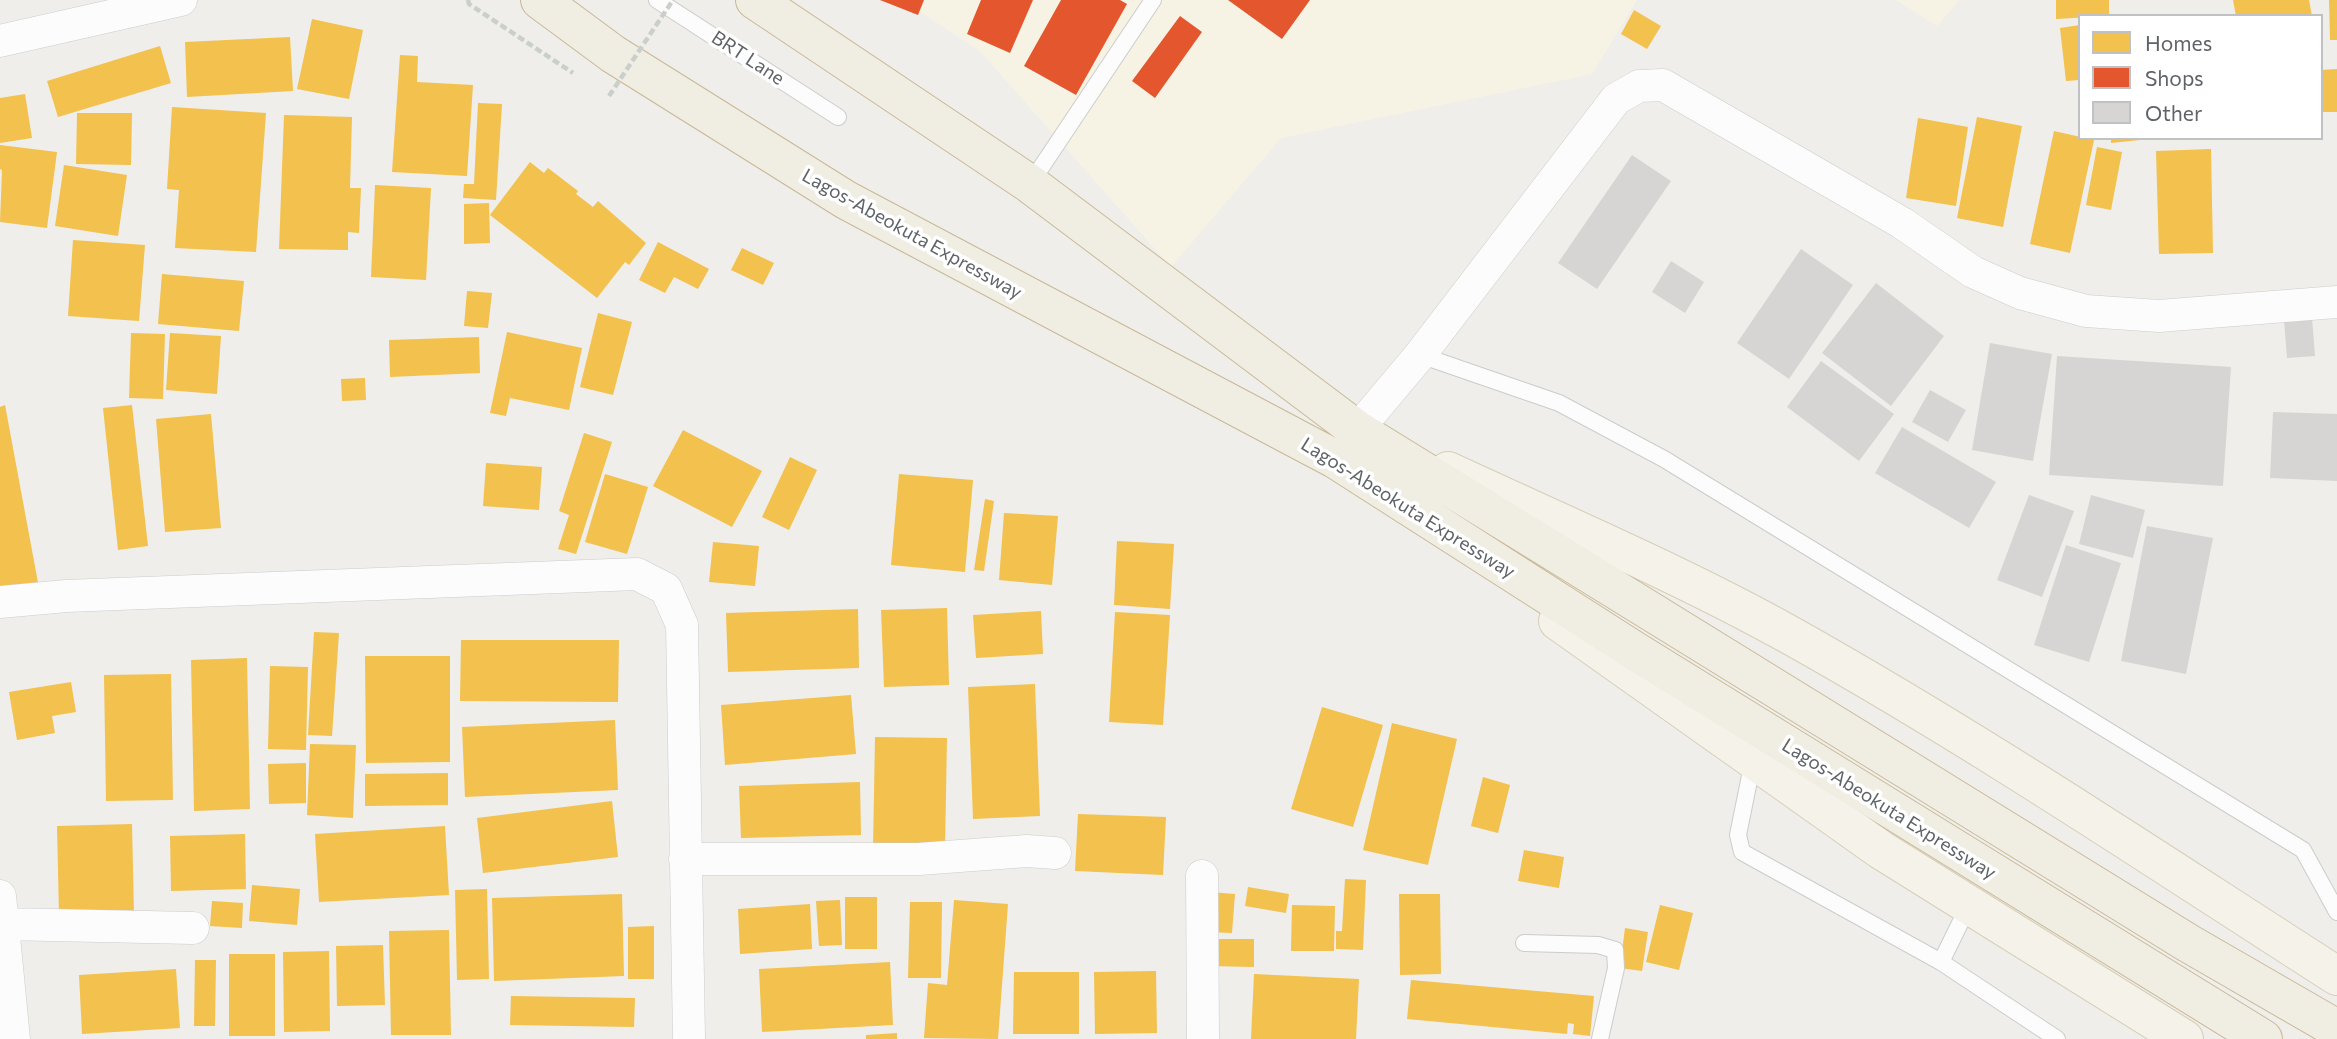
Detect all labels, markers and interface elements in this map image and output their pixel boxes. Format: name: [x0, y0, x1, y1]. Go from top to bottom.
legend: [2078, 14, 2323, 140]
street label: BRT Lane: [707, 26, 789, 90]
text: Homes: [2145, 30, 2212, 55]
text: Shops: [2145, 65, 2204, 90]
text: Other: [2145, 100, 2202, 125]
street label: Lagos-Abeokuta Expressway: [798, 164, 1026, 304]
street label: Lagos-Abeokuta Expressway: [1297, 433, 1519, 583]
street label: Lagos-Abeokuta Expressway: [1778, 734, 2000, 884]

